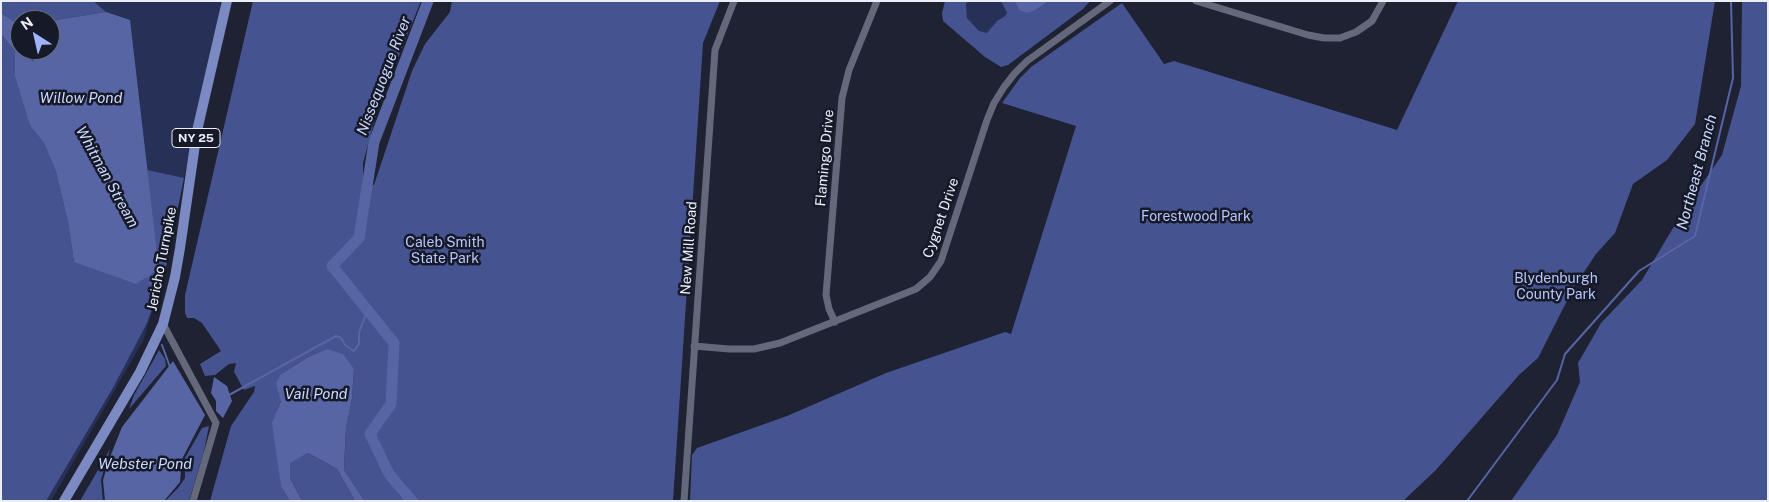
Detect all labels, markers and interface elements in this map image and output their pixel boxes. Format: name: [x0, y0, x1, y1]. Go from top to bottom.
north arrow: [10, 10, 60, 60]
text: N: [18, 14, 36, 33]
water label: Nissequogue River: [353, 14, 415, 138]
water label: Willow Pond: [40, 89, 122, 107]
street label: Flamingo Drive: [812, 109, 838, 207]
water label: Northeast Branch: [1673, 112, 1721, 232]
water label: Whitman Stream: [72, 123, 142, 231]
road number: NY 25: [172, 128, 220, 148]
street label: Cygnet Drive: [919, 176, 963, 260]
street label: New Mill Road: [677, 201, 701, 295]
street label: Jericho Turnpike: [144, 205, 180, 313]
park label: Forestwood Park: [1141, 209, 1251, 225]
park label: Caleb Smith State Park: [405, 235, 485, 268]
park label: Blydenburgh County Park: [1514, 271, 1598, 304]
water label: Vail Pond: [285, 385, 347, 403]
water label: Webster Pond: [98, 455, 192, 473]

